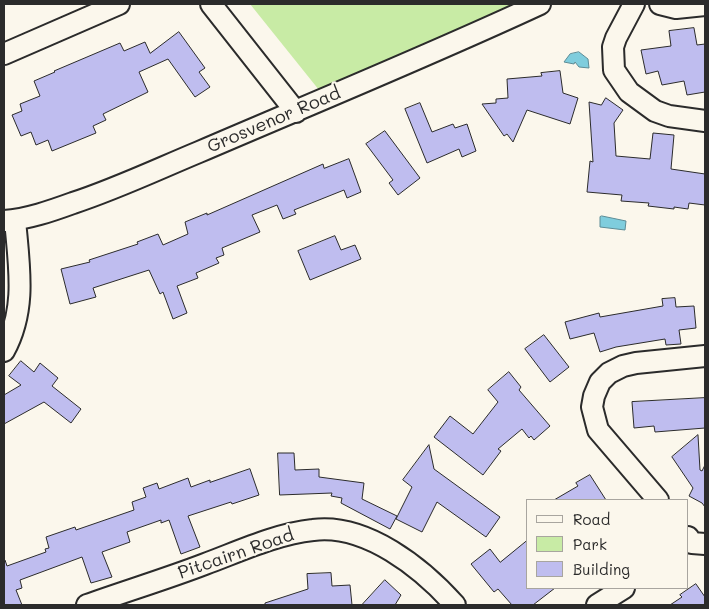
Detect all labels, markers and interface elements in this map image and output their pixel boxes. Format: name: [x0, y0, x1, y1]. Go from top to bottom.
street label: Grosvenor Road: [204, 82, 344, 158]
legend: [526, 499, 689, 589]
text: Road: [573, 509, 610, 529]
street label: Pitcairn Road: [175, 524, 297, 584]
text: Park: [573, 534, 607, 554]
text: Building: [573, 559, 630, 579]

